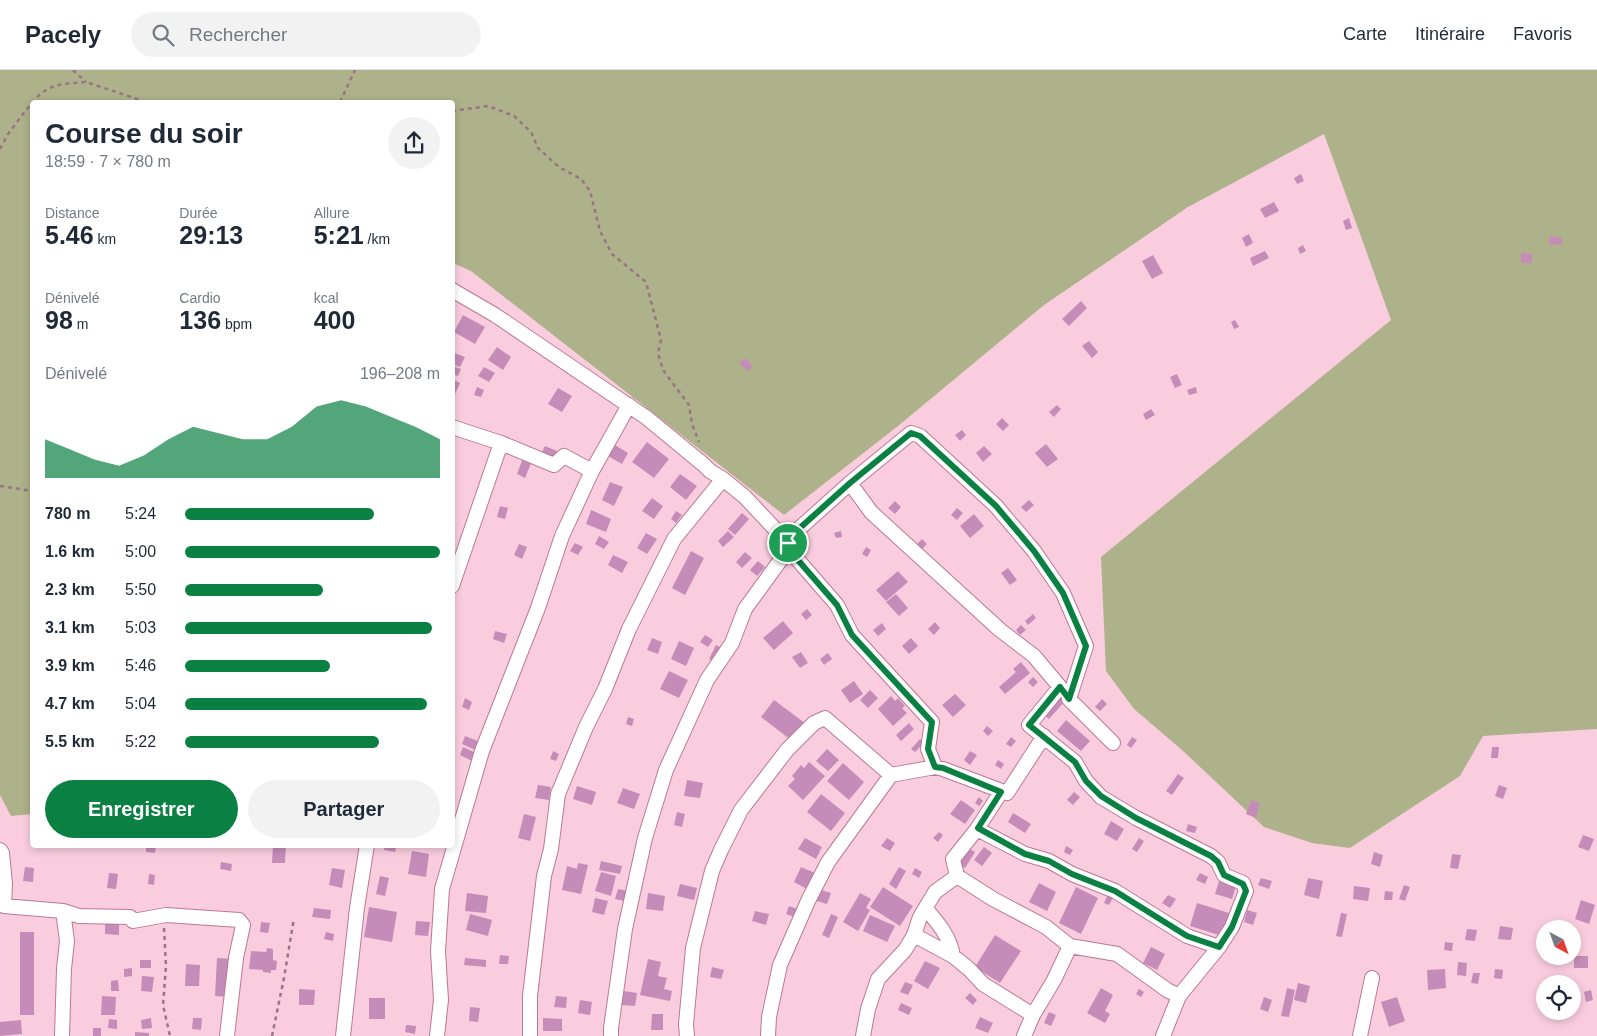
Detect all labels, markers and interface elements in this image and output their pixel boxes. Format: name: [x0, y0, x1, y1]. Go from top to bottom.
search box: [131, 12, 481, 57]
text: Pacely: [25, 21, 101, 48]
icon: search: [149, 21, 177, 49]
text: Rechercher: [189, 24, 287, 45]
text: Carte: [1343, 24, 1387, 44]
text: Itinéraire: [1415, 24, 1485, 44]
text: Favoris: [1513, 24, 1572, 44]
button: share: [388, 117, 440, 169]
text: Course du soir: [45, 118, 243, 149]
text: 18:59 · 7 × 780 m: [45, 153, 171, 170]
text: Distance: [45, 205, 99, 221]
text: Durée: [179, 205, 217, 221]
text: Allure: [314, 205, 349, 221]
text: 5.46: [45, 221, 94, 249]
text: 29:13: [179, 221, 243, 249]
text: 5:21: [314, 221, 364, 249]
text: km: [94, 231, 116, 247]
text: /km: [364, 231, 390, 247]
text: Dénivelé: [45, 290, 99, 306]
text: Cardio: [179, 290, 221, 306]
text: kcal: [314, 290, 339, 306]
text: 98: [45, 306, 73, 334]
text: 136: [179, 306, 221, 334]
text: 400: [314, 306, 355, 334]
text: m: [73, 316, 88, 332]
text: bpm: [221, 316, 252, 332]
text: Dénivelé: [45, 365, 107, 382]
text: 196–208 m: [360, 365, 440, 382]
text: 780 m: [45, 505, 90, 522]
text: 5:24: [125, 505, 156, 522]
pin: [767, 522, 809, 564]
icon: arrive: [774, 529, 802, 557]
text: 1.6 km: [45, 543, 95, 560]
text: 5:00: [125, 543, 156, 560]
text: 2.3 km: [45, 581, 95, 598]
text: 5:50: [125, 581, 156, 598]
text: 3.1 km: [45, 619, 95, 636]
text: 5:03: [125, 619, 156, 636]
text: 3.9 km: [45, 657, 95, 674]
text: 5:46: [125, 657, 156, 674]
text: 4.7 km: [45, 695, 95, 712]
text: 5:04: [125, 695, 156, 712]
text: 5.5 km: [45, 733, 95, 750]
text: 5:22: [125, 733, 156, 750]
button: Enregistrer: [45, 780, 238, 838]
button: Partager: [248, 780, 440, 838]
north arrow: [1536, 920, 1581, 965]
map controls: [1536, 920, 1581, 1020]
button: locate: [1536, 975, 1581, 1020]

